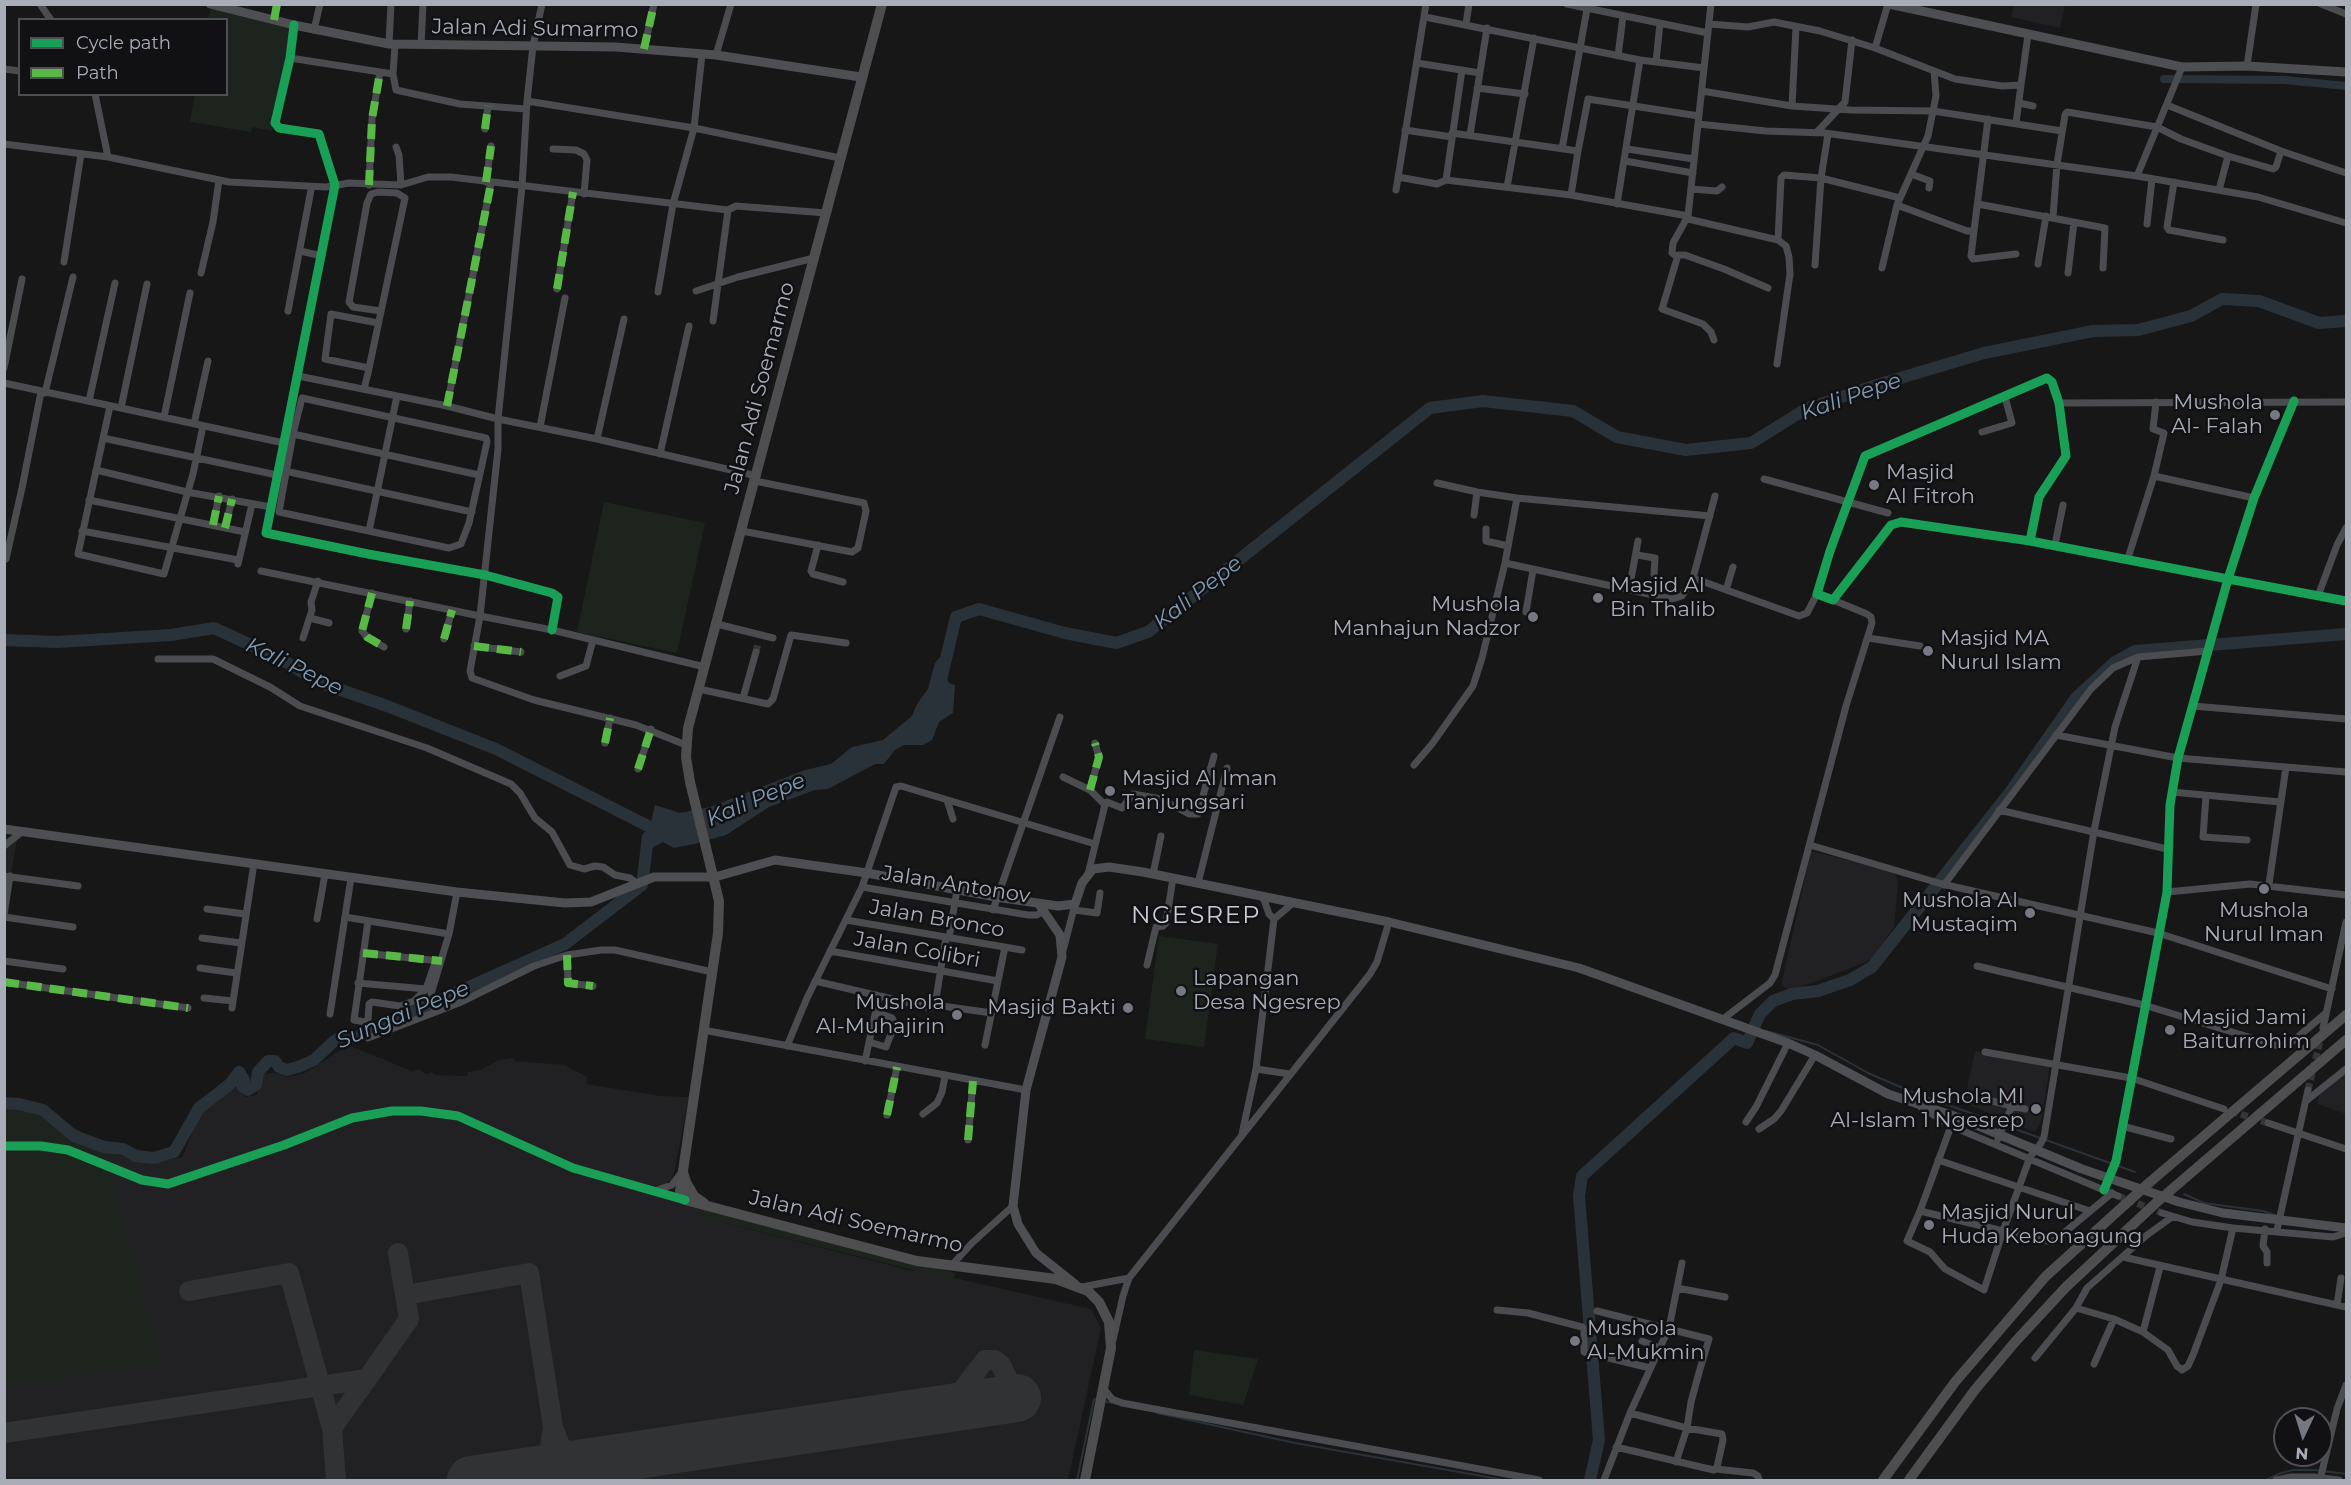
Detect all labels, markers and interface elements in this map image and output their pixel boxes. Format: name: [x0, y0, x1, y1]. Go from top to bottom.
street label: Jalan Adi Sumarmo: [432, 15, 638, 43]
legend: [18, 18, 228, 96]
text: Cycle path: [76, 32, 171, 54]
text: Path: [76, 62, 119, 84]
street label: Jalan Adi Soemarmo: [720, 279, 800, 497]
water label: Kali Pepe: [1797, 367, 1905, 427]
place label: Mushola Al- Falah: [2171, 390, 2263, 440]
marker: Mushola Al- Falah: [2268, 408, 2282, 422]
place label: Masjid Al Fitroh: [1886, 460, 1975, 510]
marker: Masjid Al Fitroh: [1867, 478, 1881, 492]
water label: Kali Pepe: [1149, 550, 1247, 636]
place label: Masjid Al Bin Thalib: [1610, 573, 1715, 623]
marker: Masjid Al Bin Thalib: [1591, 591, 1605, 605]
place label: Mushola Manhajun Nadzor: [1332, 592, 1521, 642]
marker: Mushola Manhajun Nadzor: [1526, 610, 1540, 624]
place label: Masjid MA Nurul Islam: [1940, 626, 2062, 676]
water label: Kali Pepe: [241, 632, 347, 702]
marker: Masjid MA Nurul Islam: [1921, 644, 1935, 658]
place label: Masjid Al Iman Tanjungsari: [1122, 766, 1277, 816]
water label: Kali Pepe: [703, 767, 809, 833]
marker: Masjid Al Iman Tanjungsari: [1103, 784, 1117, 798]
street label: Jalan Antonov: [880, 861, 1032, 909]
marker: Mushola Nurul Iman: [2257, 882, 2271, 896]
place label: Mushola Al Mustaqim: [1902, 888, 2018, 938]
street label: Jalan Bronco: [867, 895, 1007, 943]
place label: Mushola Nurul Iman: [2204, 898, 2324, 948]
district label: NGESREP: [1131, 902, 1261, 930]
marker: Mushola Al Mustaqim: [2023, 906, 2037, 920]
street label: Jalan Colibri: [852, 927, 982, 973]
place label: Lapangan Desa Ngesrep: [1193, 966, 1341, 1016]
water label: Sungai Pepe: [333, 975, 473, 1055]
marker: Lapangan Desa Ngesrep: [1174, 984, 1188, 998]
place label: Mushola Al-Muhajirin: [816, 990, 945, 1040]
place label: Masjid Bakti: [987, 995, 1116, 1021]
marker: Masjid Bakti: [1121, 1001, 1135, 1015]
place label: Masjid Jami Baiturrohim: [2182, 1005, 2310, 1055]
marker: Mushola Al-Muhajirin: [950, 1008, 964, 1022]
marker: Masjid Jami Baiturrohim: [2163, 1023, 2177, 1037]
place label: Mushola MI Al-Islam 1 Ngesrep: [1830, 1084, 2024, 1134]
marker: Mushola MI Al-Islam 1 Ngesrep: [2029, 1102, 2043, 1116]
street label: Jalan Adi Soemarmo: [747, 1185, 965, 1259]
place label: Masjid Nurul Huda Kebonagung: [1941, 1200, 2142, 1250]
marker: Masjid Nurul Huda Kebonagung: [1922, 1218, 1936, 1232]
place label: Mushola Al-Mukmin: [1587, 1316, 1704, 1366]
marker: Mushola Al-Mukmin: [1568, 1334, 1582, 1348]
north arrow: [2273, 1407, 2333, 1467]
text: N: [2295, 1444, 2309, 1463]

